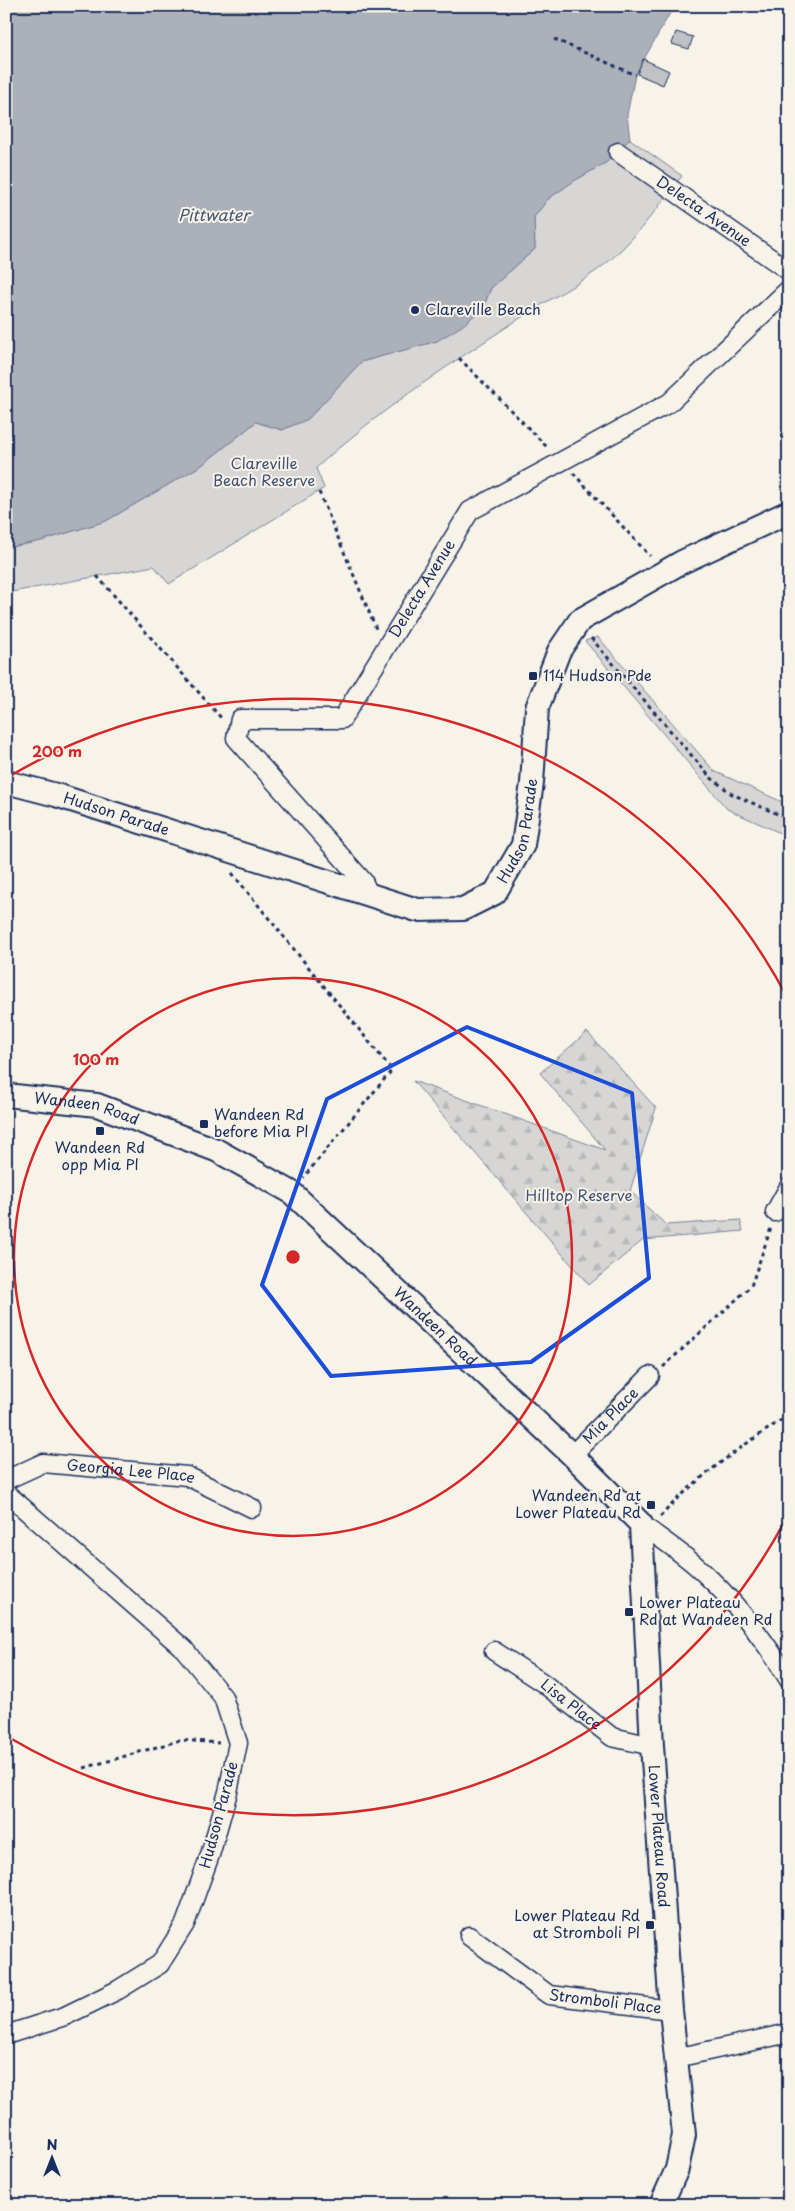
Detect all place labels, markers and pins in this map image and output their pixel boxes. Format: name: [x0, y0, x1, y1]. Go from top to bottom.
place label: Clareville Beach: [425, 297, 541, 320]
marker: Clareville Beach: [409, 304, 421, 316]
place label: 114 Hudson Pde: [543, 663, 652, 686]
marker: 114 Hudson Pde: [527, 670, 539, 682]
place label: Wandeen Rd before Mia Pl: [214, 1102, 308, 1142]
marker: Wandeen Rd before Mia Pl: [198, 1118, 210, 1130]
marker: Wandeen Rd opp Mia Pl: [94, 1125, 106, 1137]
place label: Wandeen Rd opp Mia Pl: [55, 1135, 145, 1175]
centre of rings: [284, 1248, 302, 1266]
place label: Wandeen Rd at Lower Plateau Rd: [515, 1483, 641, 1523]
marker: Wandeen Rd at Lower Plateau Rd: [645, 1499, 657, 1511]
place label: Lower Plateau Rd at Wandeen Rd: [639, 1590, 772, 1630]
marker: Lower Plateau Rd at Wandeen Rd: [623, 1606, 635, 1618]
place label: Lower Plateau Rd at Stromboli Pl: [514, 1903, 640, 1943]
marker: Lower Plateau Rd at Stromboli Pl: [644, 1919, 656, 1931]

